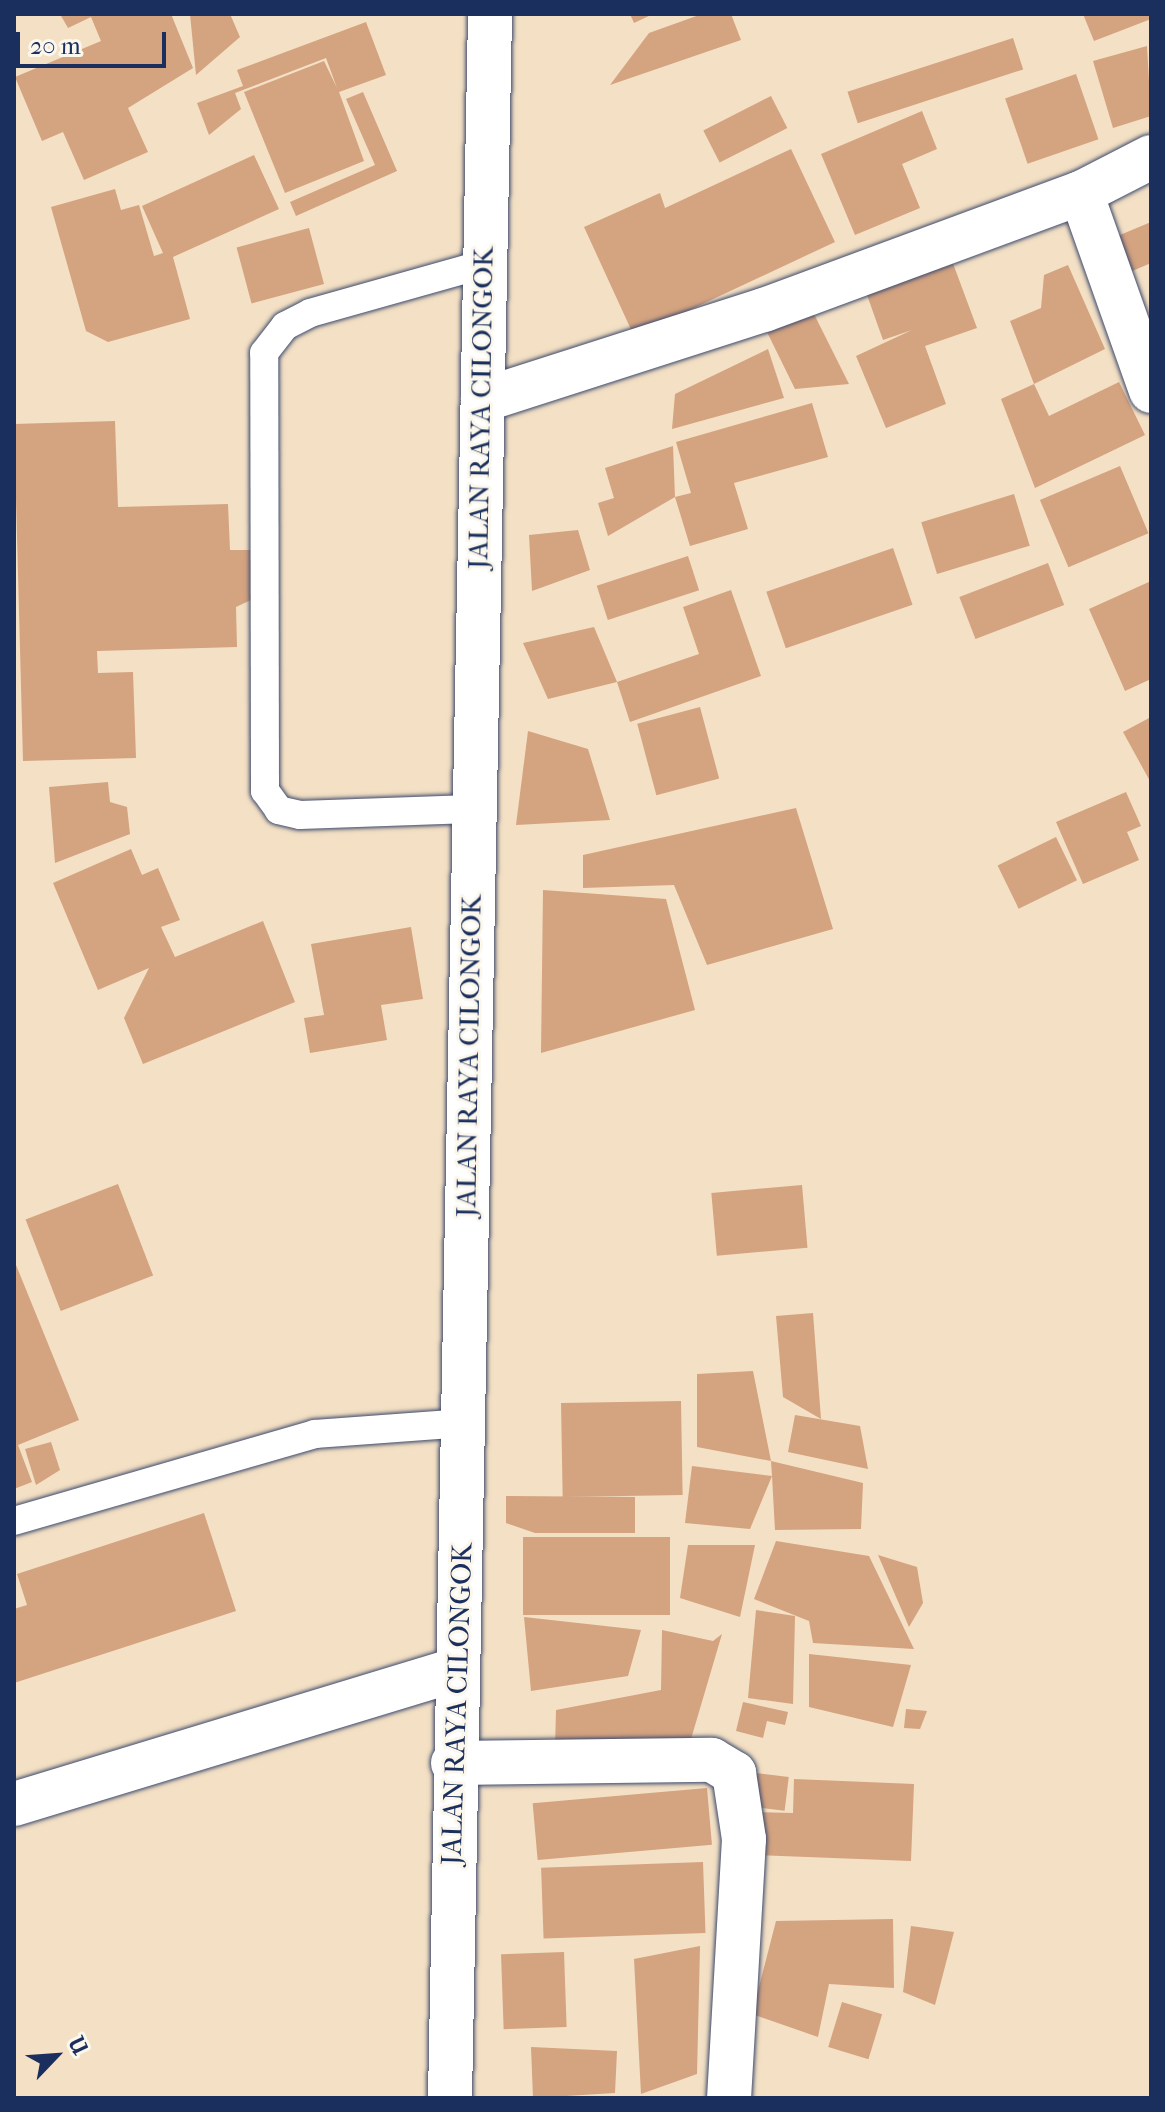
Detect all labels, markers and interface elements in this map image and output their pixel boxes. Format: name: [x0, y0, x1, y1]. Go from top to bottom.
scale bar: [20, 16, 170, 66]
text: 20 m: [30, 32, 81, 60]
street label: JALAN RAYA CILONGOK: [461, 246, 501, 570]
street label: JALAN RAYA CILONGOK: [449, 894, 489, 1218]
street label: JALAN RAYA CILONGOK: [435, 1542, 479, 1866]
north arrow: [16, 2016, 96, 2096]
text: U: [62, 2033, 93, 2059]

